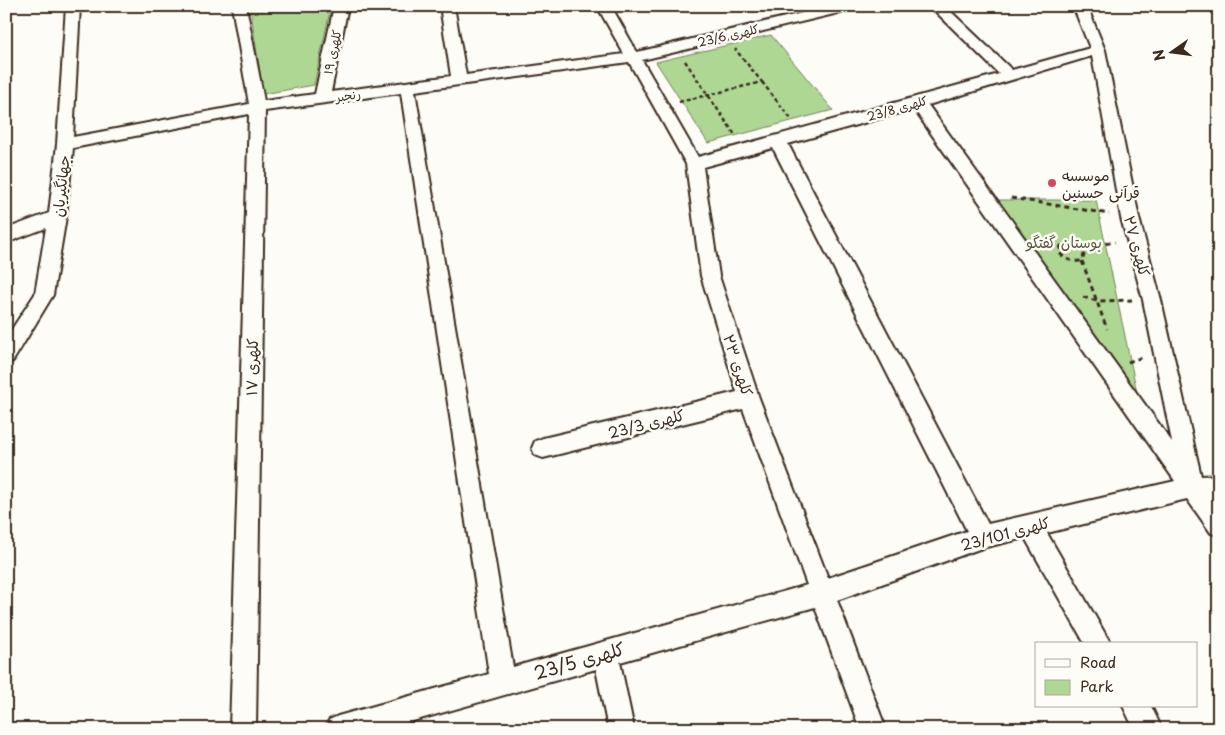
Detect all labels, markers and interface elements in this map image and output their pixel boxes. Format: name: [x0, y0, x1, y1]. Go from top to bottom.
street label: کلهری 23/6: [696, 19, 760, 51]
street label: کلهری ۱۹: [318, 28, 346, 76]
north arrow: [1148, 28, 1198, 78]
text: N: [1147, 47, 1170, 63]
street label: رنجبر: [333, 84, 362, 106]
street label: کلهری 23/8: [865, 91, 929, 125]
street label: جهانگیریان: [45, 154, 75, 218]
place label: موسسه قرآنی حسنین: [1062, 163, 1140, 203]
marker: موسسه قرآنی حسنین: [1046, 177, 1058, 189]
street label: کلهری ۲۷: [1119, 213, 1157, 279]
park label: بوستان گفتگو: [1025, 230, 1102, 253]
street label: کلهری ۲۳: [718, 331, 760, 399]
street label: کلهری ۱۷: [239, 338, 263, 396]
street label: کلهری 23/3: [605, 402, 687, 444]
street label: کلهری 23/101: [958, 510, 1052, 556]
street label: کلهری 23/5: [530, 634, 628, 686]
legend: [1035, 642, 1198, 708]
text: Road: [1080, 650, 1116, 673]
text: Park: [1080, 674, 1114, 697]

